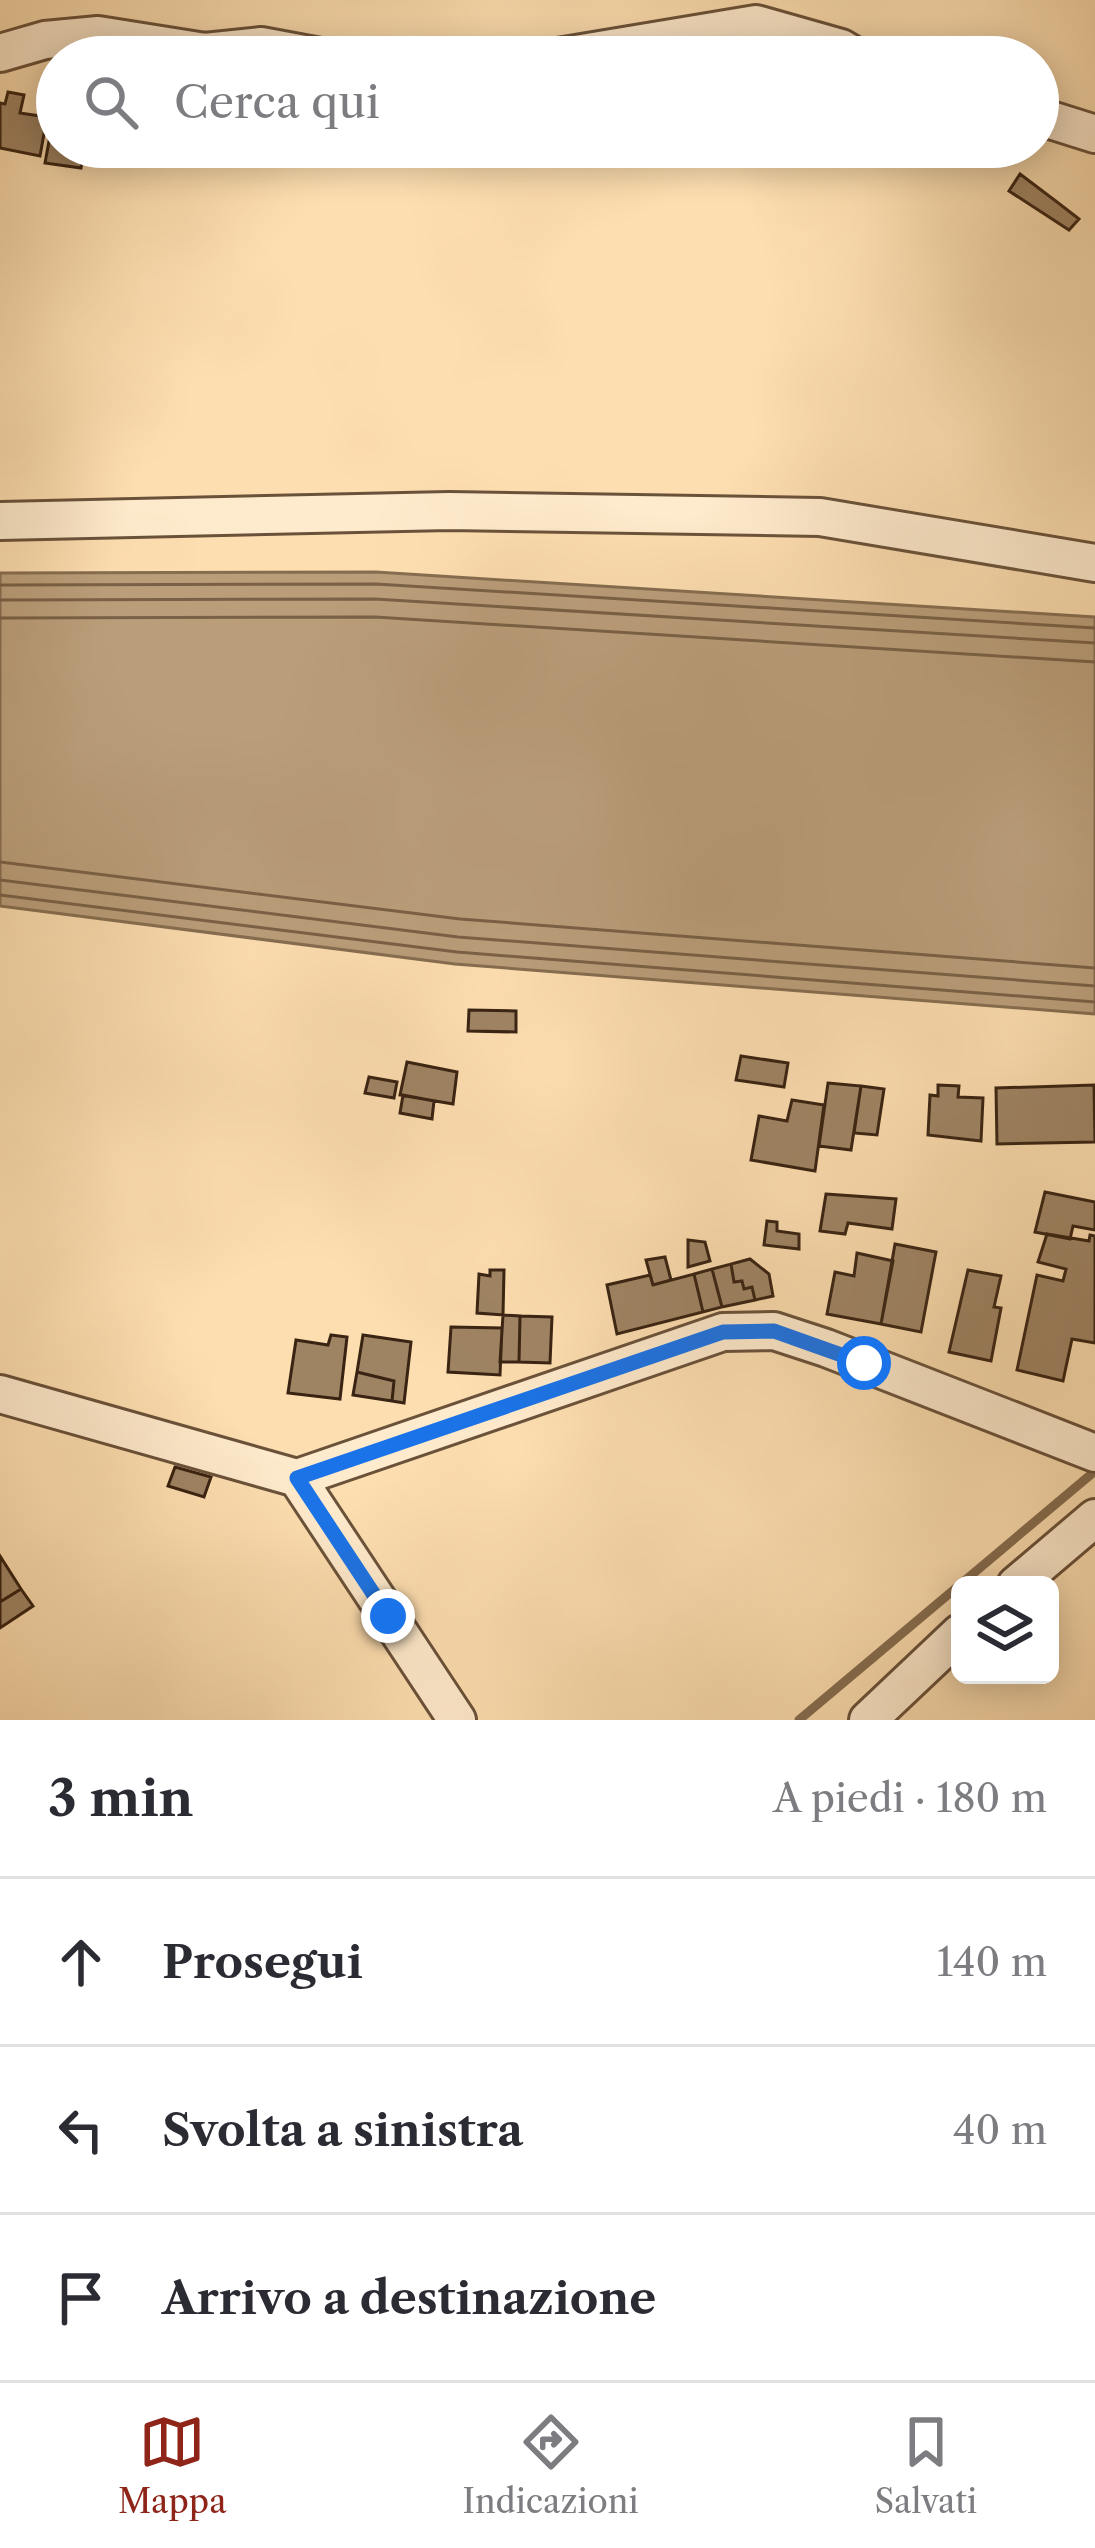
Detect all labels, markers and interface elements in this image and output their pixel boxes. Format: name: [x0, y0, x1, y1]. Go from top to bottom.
search box: [36, 36, 1059, 168]
icon: search: [78, 69, 144, 135]
text: Cerca qui: [174, 74, 380, 130]
route start: [837, 1336, 891, 1390]
map controls: [951, 1576, 1059, 1684]
button: layers: [951, 1576, 1059, 1684]
route end: [361, 1589, 415, 1643]
text: 3 min: [48, 1767, 194, 1829]
text: A piedi · 180 m: [773, 1774, 1047, 1822]
icon: ahead: [48, 1929, 114, 1995]
text: Prosegui: [162, 1934, 363, 1990]
text: 140 m: [937, 1938, 1047, 1986]
icon: left: [48, 2097, 114, 2163]
text: Svolta a sinistra: [162, 2102, 523, 2158]
text: 40 m: [953, 2106, 1047, 2154]
icon: arrive: [48, 2265, 114, 2331]
text: Arrivo a destinazione: [162, 2270, 656, 2326]
tab: Mappa: [118, 2409, 227, 2522]
tab: Indicazioni: [463, 2409, 639, 2522]
tab: Salvati: [874, 2409, 977, 2522]

